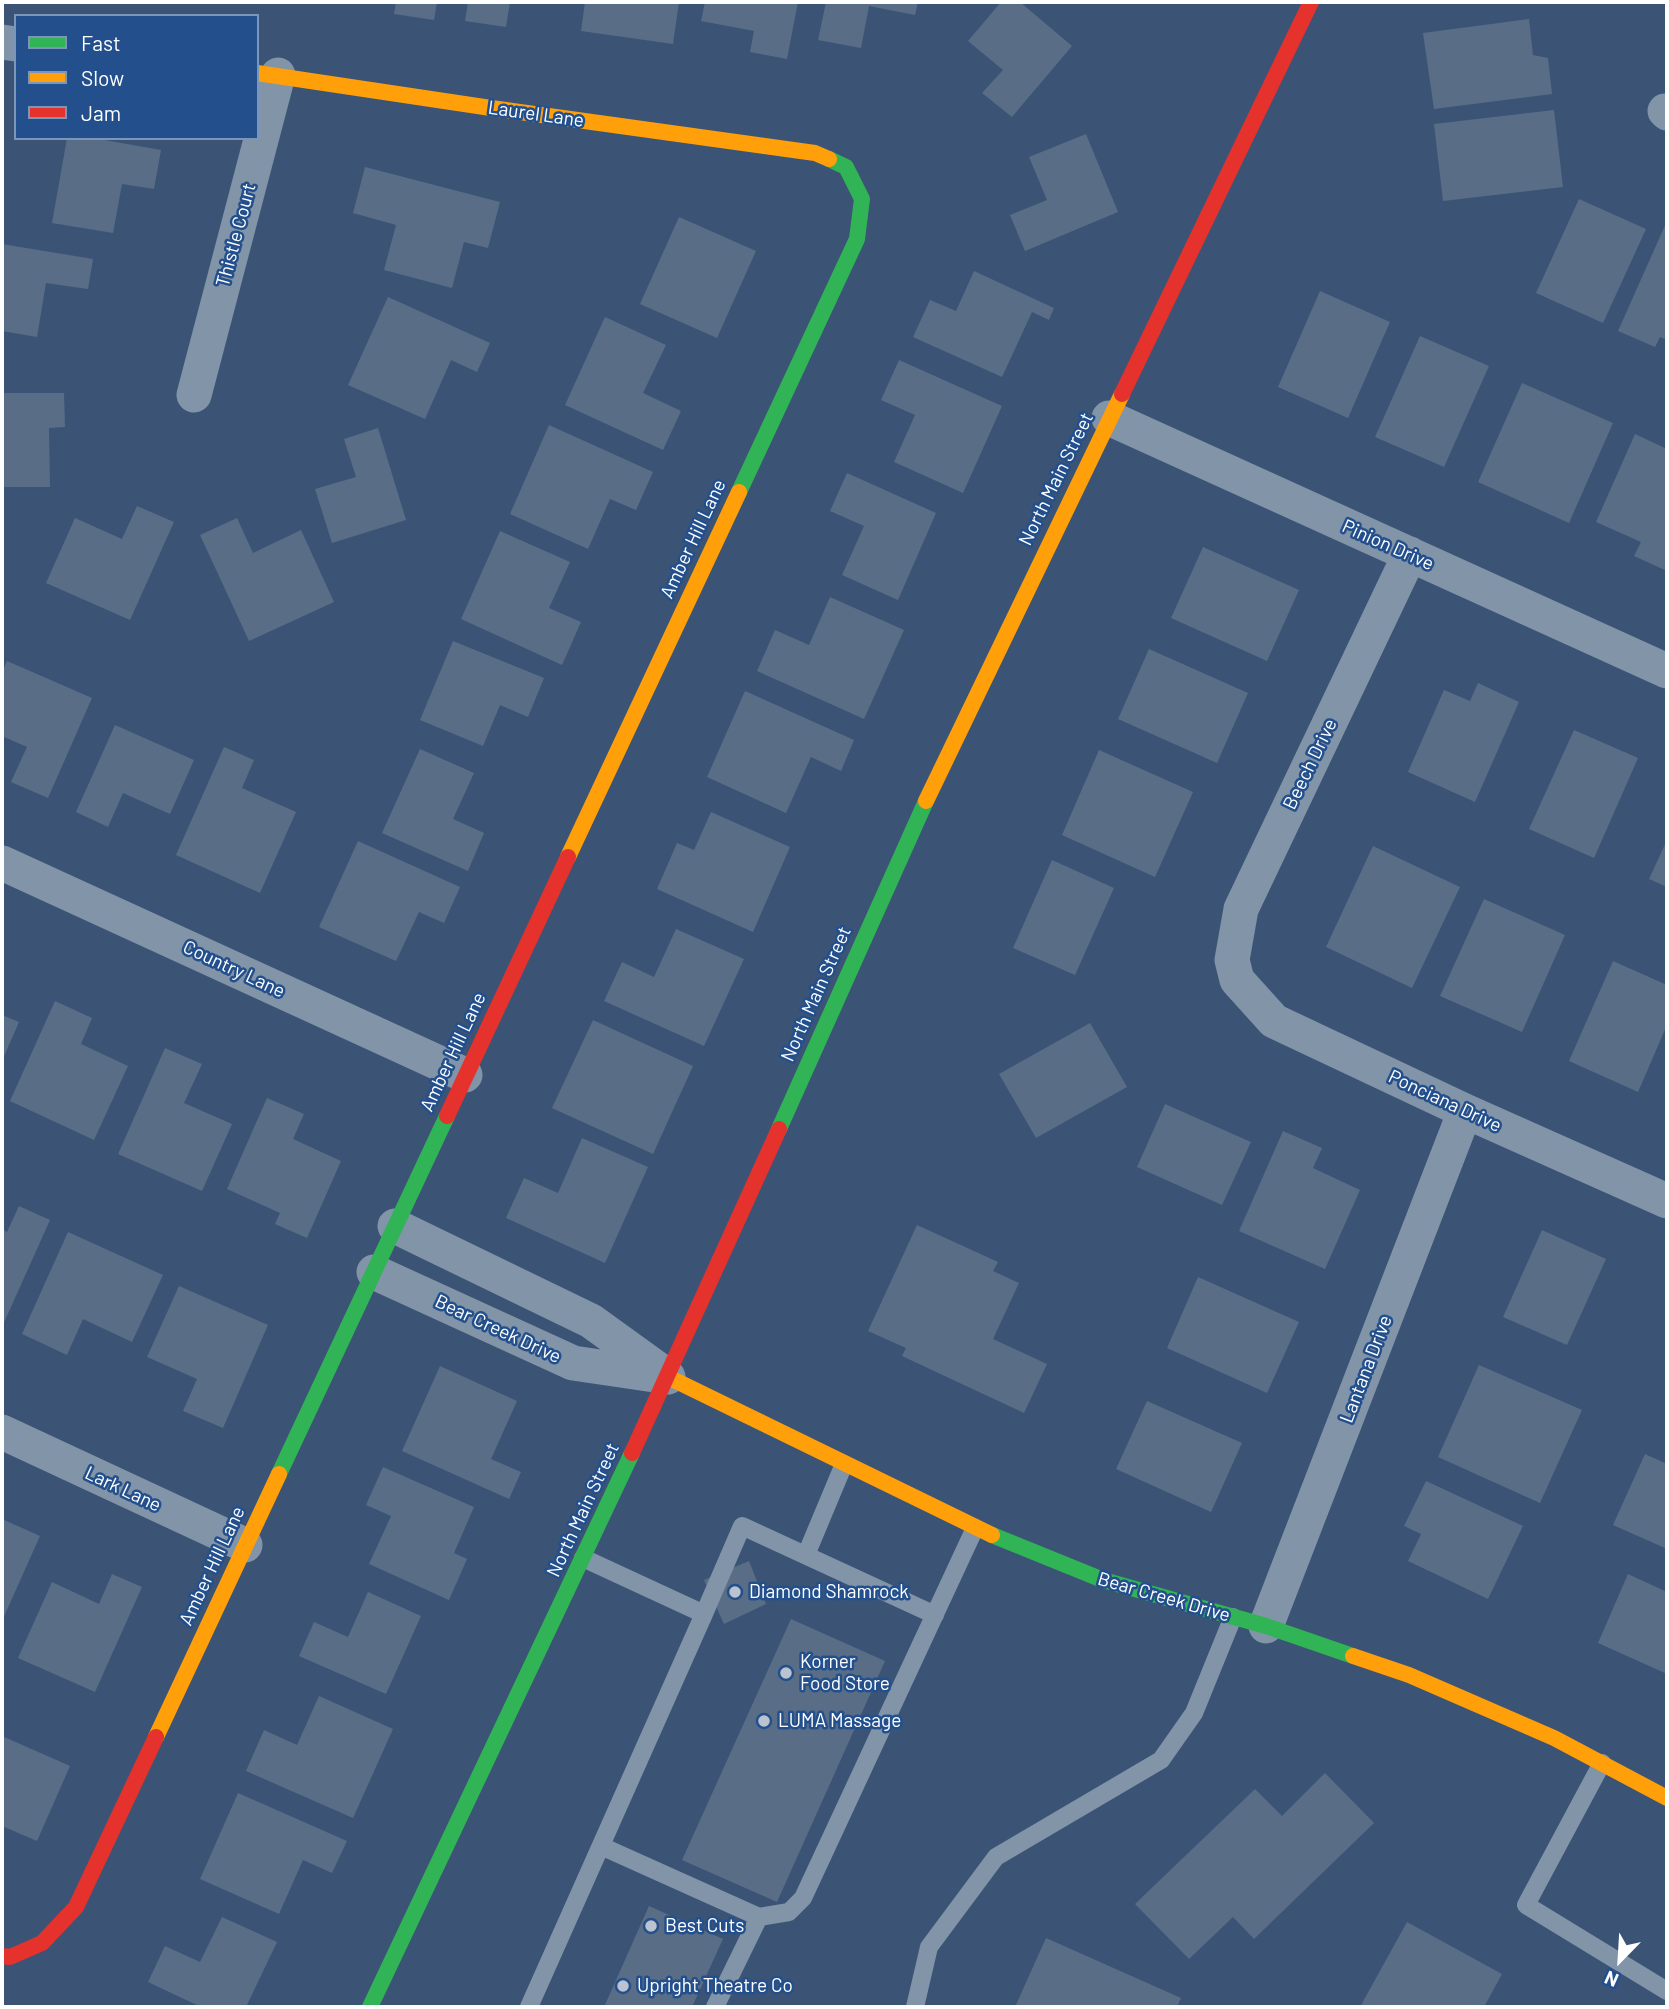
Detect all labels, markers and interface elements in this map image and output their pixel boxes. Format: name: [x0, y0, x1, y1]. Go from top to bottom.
legend: [14, 14, 259, 140]
text: Fast: [81, 30, 121, 55]
text: Slow: [81, 65, 124, 90]
street label: Laurel Lane: [487, 96, 585, 132]
text: Jam: [81, 100, 121, 125]
street label: Thistle Court: [211, 181, 261, 289]
street label: North Main Street: [1014, 409, 1098, 549]
street label: Amber Hill Lane: [655, 476, 731, 602]
street label: Pinion Drive: [1339, 515, 1437, 575]
street label: Beech Drive: [1278, 715, 1342, 813]
street label: North Main Street: [776, 923, 856, 1065]
street label: Country Lane: [179, 935, 289, 1003]
street label: Amber Hill Lane: [415, 989, 491, 1115]
street label: Ponciana Drive: [1385, 1065, 1505, 1137]
street label: Bear Creek Drive: [431, 1290, 565, 1368]
street label: Lantana Drive: [1335, 1312, 1397, 1426]
street label: North Main Street: [542, 1439, 624, 1581]
street label: Lark Lane: [81, 1461, 165, 1517]
street label: Amber Hill Lane: [174, 1503, 250, 1629]
street label: Bear Creek Drive: [1095, 1567, 1233, 1627]
place label: Diamond Shamrock: [749, 1581, 909, 1603]
marker: Diamond Shamrock: [727, 1584, 743, 1600]
place label: Korner Food Store: [800, 1651, 890, 1695]
marker: Korner Food Store: [778, 1665, 794, 1681]
place label: LUMA Massage: [778, 1710, 901, 1732]
marker: LUMA Massage: [756, 1713, 772, 1729]
place label: Best Cuts: [665, 1915, 744, 1937]
marker: Best Cuts: [643, 1918, 659, 1934]
north arrow: [1585, 1925, 1655, 1995]
text: N: [1601, 1967, 1622, 1993]
place label: Upright Theatre Co: [637, 1975, 793, 1997]
marker: Upright Theatre Co: [615, 1978, 631, 1994]

